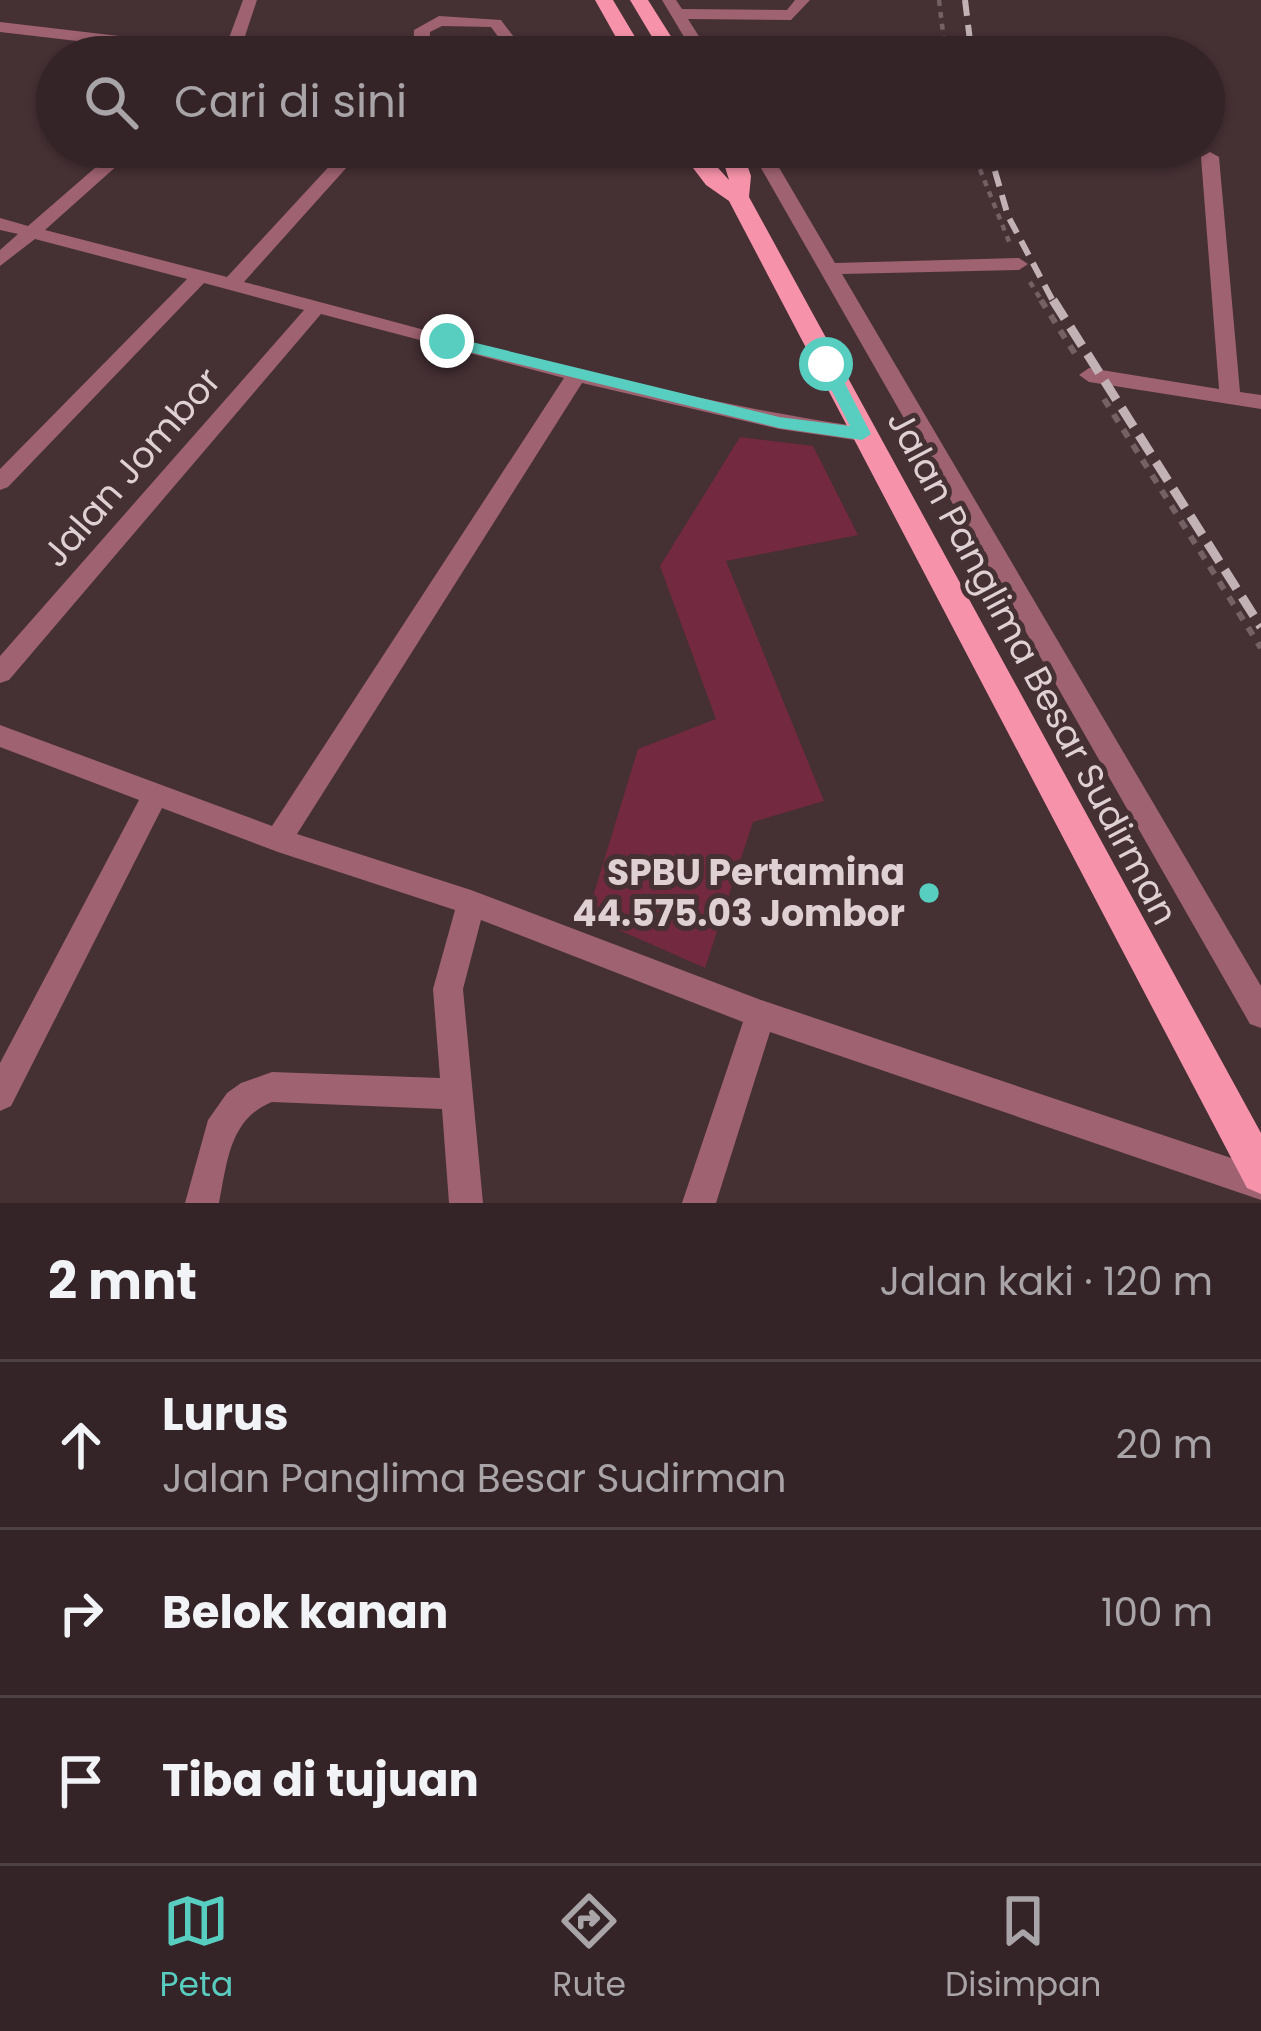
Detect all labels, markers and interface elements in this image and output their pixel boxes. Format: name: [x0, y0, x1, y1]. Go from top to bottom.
search box: [36, 36, 1225, 168]
icon: search: [78, 69, 144, 135]
text: Cari di sini: [174, 70, 407, 133]
route end: [420, 314, 474, 368]
route start: [799, 337, 853, 391]
street label: Jalan Jombor: [30, 357, 232, 578]
street label: Jalan Panglima Besar Sudirman: [875, 401, 1190, 934]
place label: SPBU Pertamina 44.575.03 Jombor: [572, 847, 905, 939]
marker: SPBU Pertamina 44.575.03 Jombor: [916, 880, 942, 906]
text: 2 mnt: [48, 1245, 197, 1317]
text: Jalan kaki · 120 m: [879, 1254, 1213, 1309]
text: Lurus: [162, 1383, 289, 1446]
icon: ahead: [48, 1412, 114, 1478]
text: 20 m: [1115, 1417, 1213, 1472]
text: Jalan Panglima Besar Sudirman: [162, 1451, 786, 1506]
icon: right: [48, 1580, 114, 1646]
text: Belok kanan: [162, 1581, 448, 1644]
text: 100 m: [1101, 1585, 1213, 1640]
icon: arrive: [48, 1748, 114, 1814]
text: Tiba di tujuan: [162, 1749, 479, 1812]
tab: Peta: [159, 1888, 233, 2010]
tab: Rute: [552, 1888, 626, 2010]
tab: Disimpan: [945, 1888, 1102, 2010]

